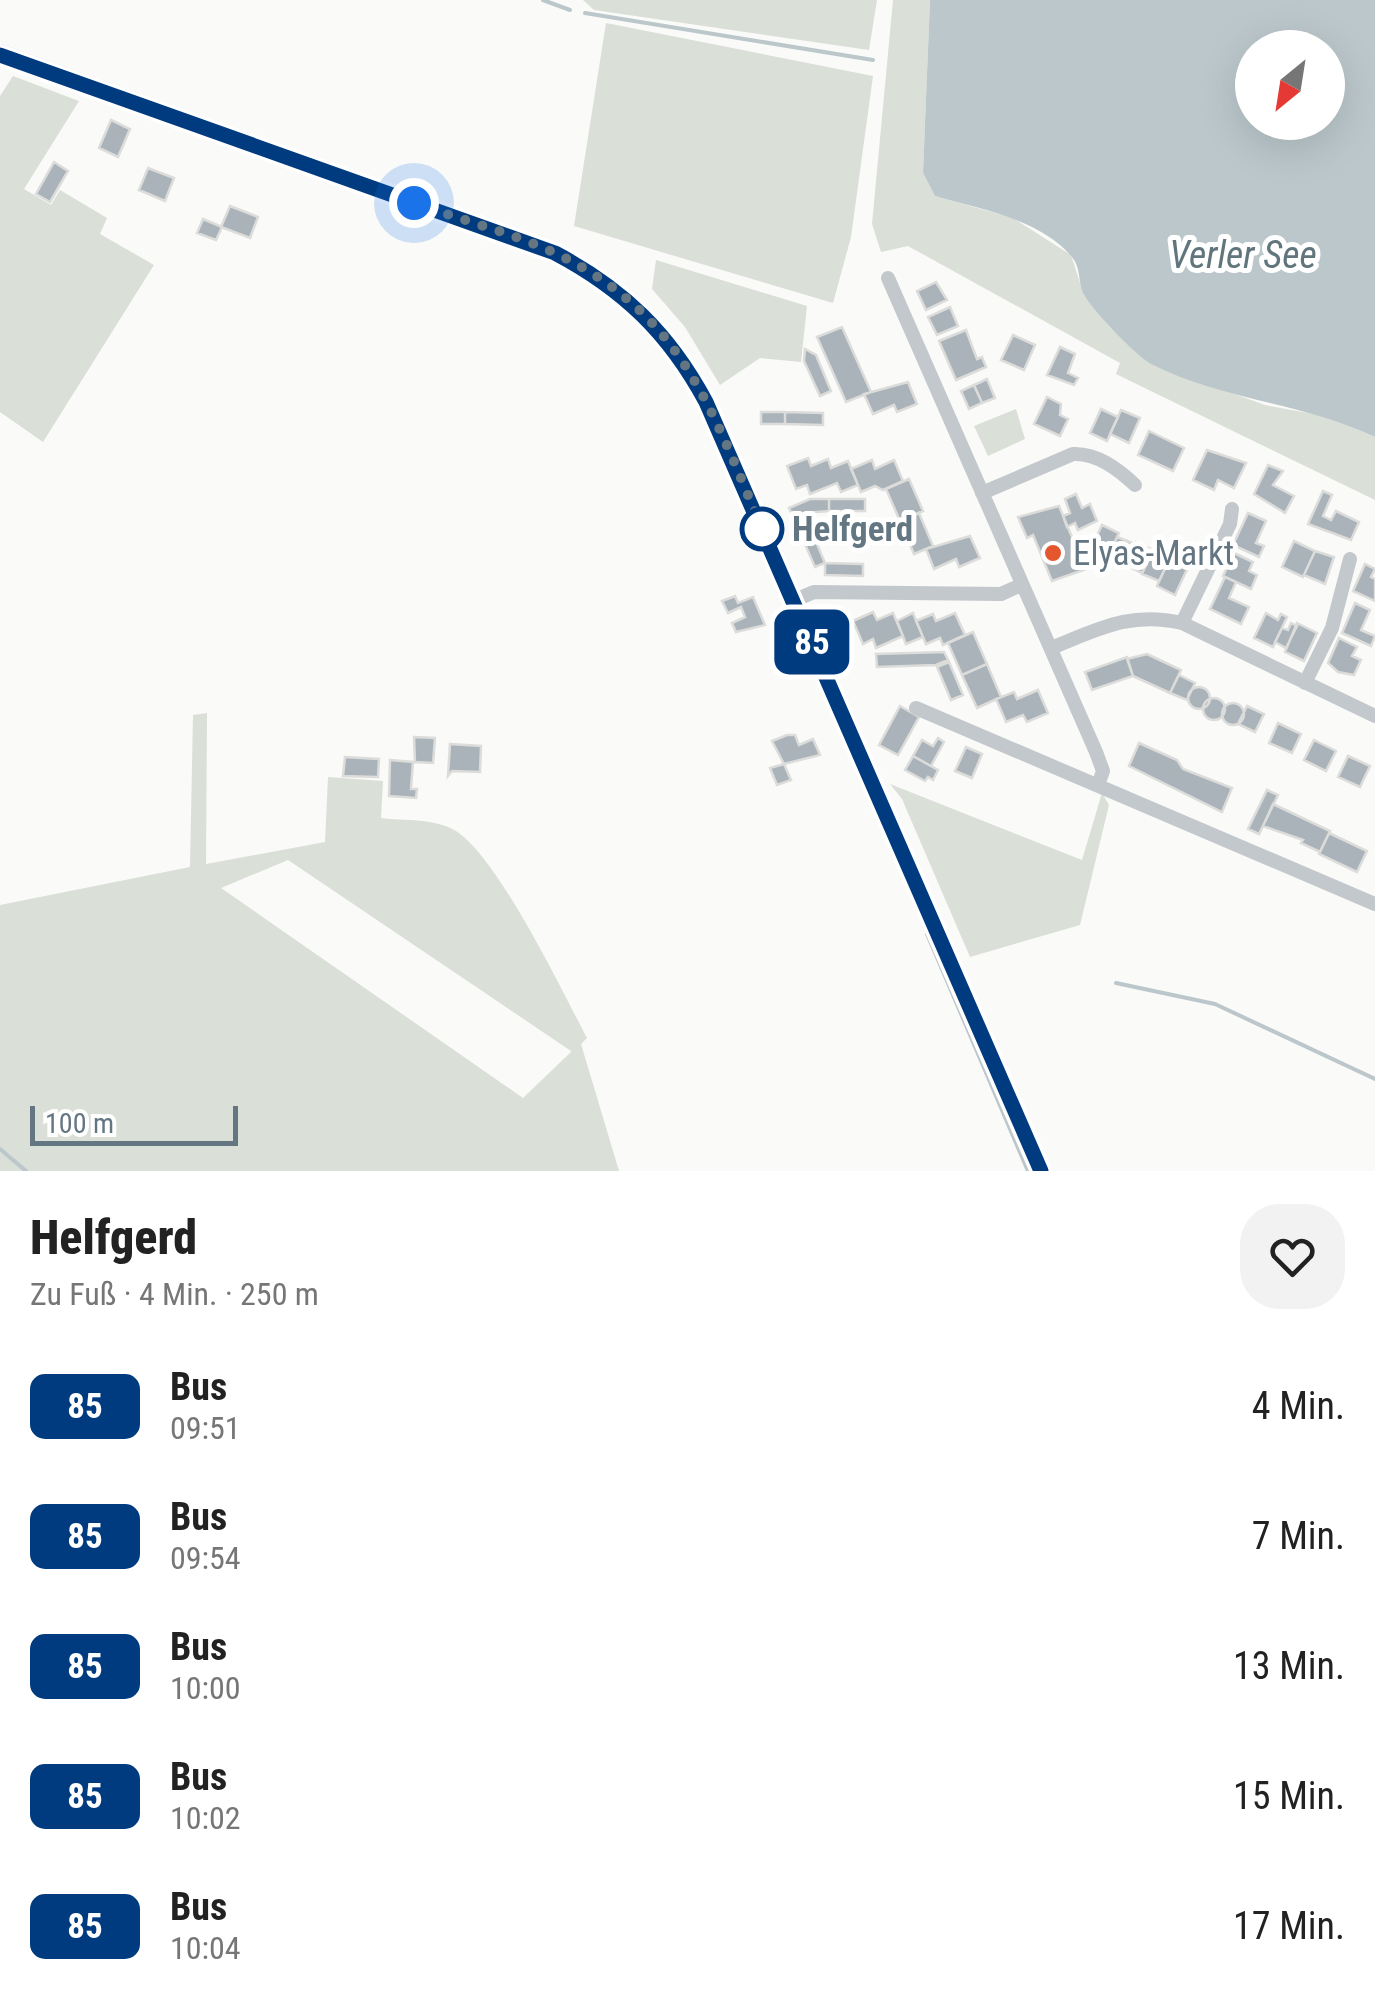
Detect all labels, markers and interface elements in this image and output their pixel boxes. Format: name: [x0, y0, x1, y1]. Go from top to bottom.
north arrow: [1235, 30, 1345, 140]
map controls: [1235, 30, 1345, 140]
your location: [389, 178, 439, 228]
water label: Verler See: [1169, 233, 1317, 277]
marker: Helfgerd: [741, 508, 783, 550]
place label: Helfgerd: [792, 509, 913, 550]
place label: Elyas-Markt: [1073, 533, 1234, 574]
marker: Elyas-Markt: [1042, 542, 1064, 564]
line badge: 85: [767, 610, 857, 674]
text: 85: [794, 622, 830, 663]
scale bar: [30, 1101, 238, 1146]
text: 100 m: [45, 1107, 114, 1140]
button: heart: [1240, 1204, 1345, 1309]
text: Helfgerd: [30, 1209, 197, 1266]
text: Zu Fuß · 4 Min. · 250 m: [30, 1275, 319, 1313]
text: Bus: [170, 1365, 227, 1409]
text: 4 Min.: [1252, 1384, 1345, 1428]
text: 85: [67, 1386, 103, 1427]
text: 09:51: [170, 1409, 241, 1447]
text: Bus: [170, 1495, 227, 1539]
text: 7 Min.: [1252, 1514, 1345, 1558]
text: 85: [67, 1516, 103, 1557]
text: 09:54: [170, 1539, 241, 1577]
text: Bus: [170, 1625, 227, 1669]
text: 13 Min.: [1233, 1644, 1345, 1688]
text: 85: [67, 1646, 103, 1687]
text: 10:00: [170, 1669, 241, 1707]
text: Bus: [170, 1755, 227, 1799]
text: 15 Min.: [1233, 1774, 1345, 1818]
text: 85: [67, 1776, 103, 1817]
text: 10:02: [170, 1799, 241, 1837]
text: Bus: [170, 1885, 227, 1929]
text: 17 Min.: [1233, 1904, 1345, 1948]
text: 85: [67, 1906, 103, 1947]
text: 10:04: [170, 1929, 241, 1967]

